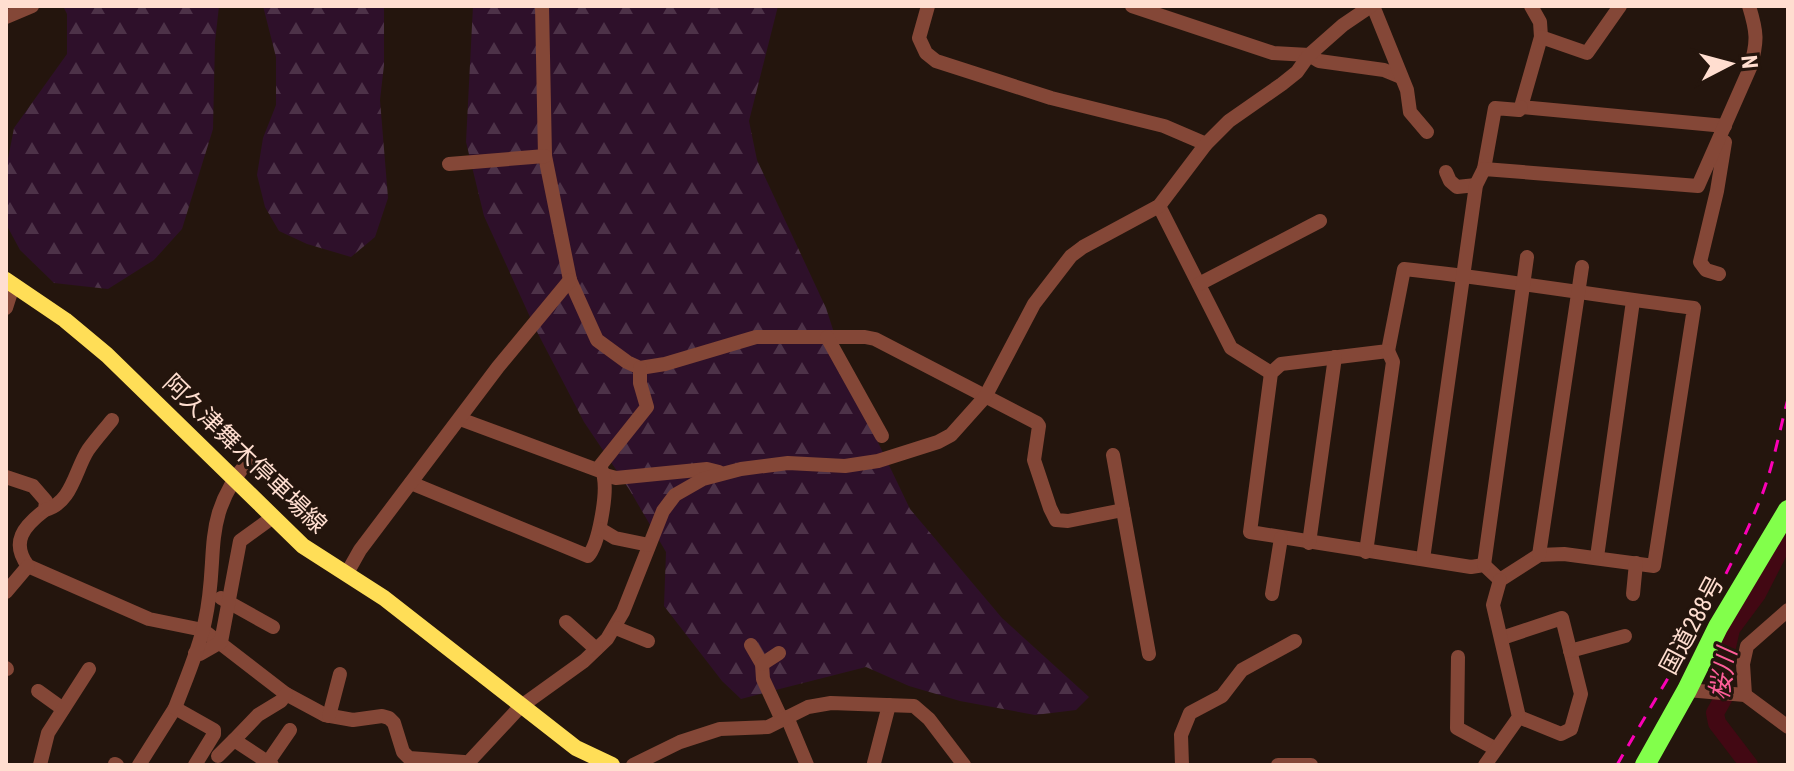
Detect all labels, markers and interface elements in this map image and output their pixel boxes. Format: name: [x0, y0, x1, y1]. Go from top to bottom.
north arrow: [1690, 24, 1770, 104]
text: N: [1736, 54, 1763, 70]
street label: 阿久津舞木停車場線: [158, 369, 332, 539]
street label: 国道288号: [1654, 571, 1730, 679]
water label: 桜川: [1704, 643, 1743, 702]

